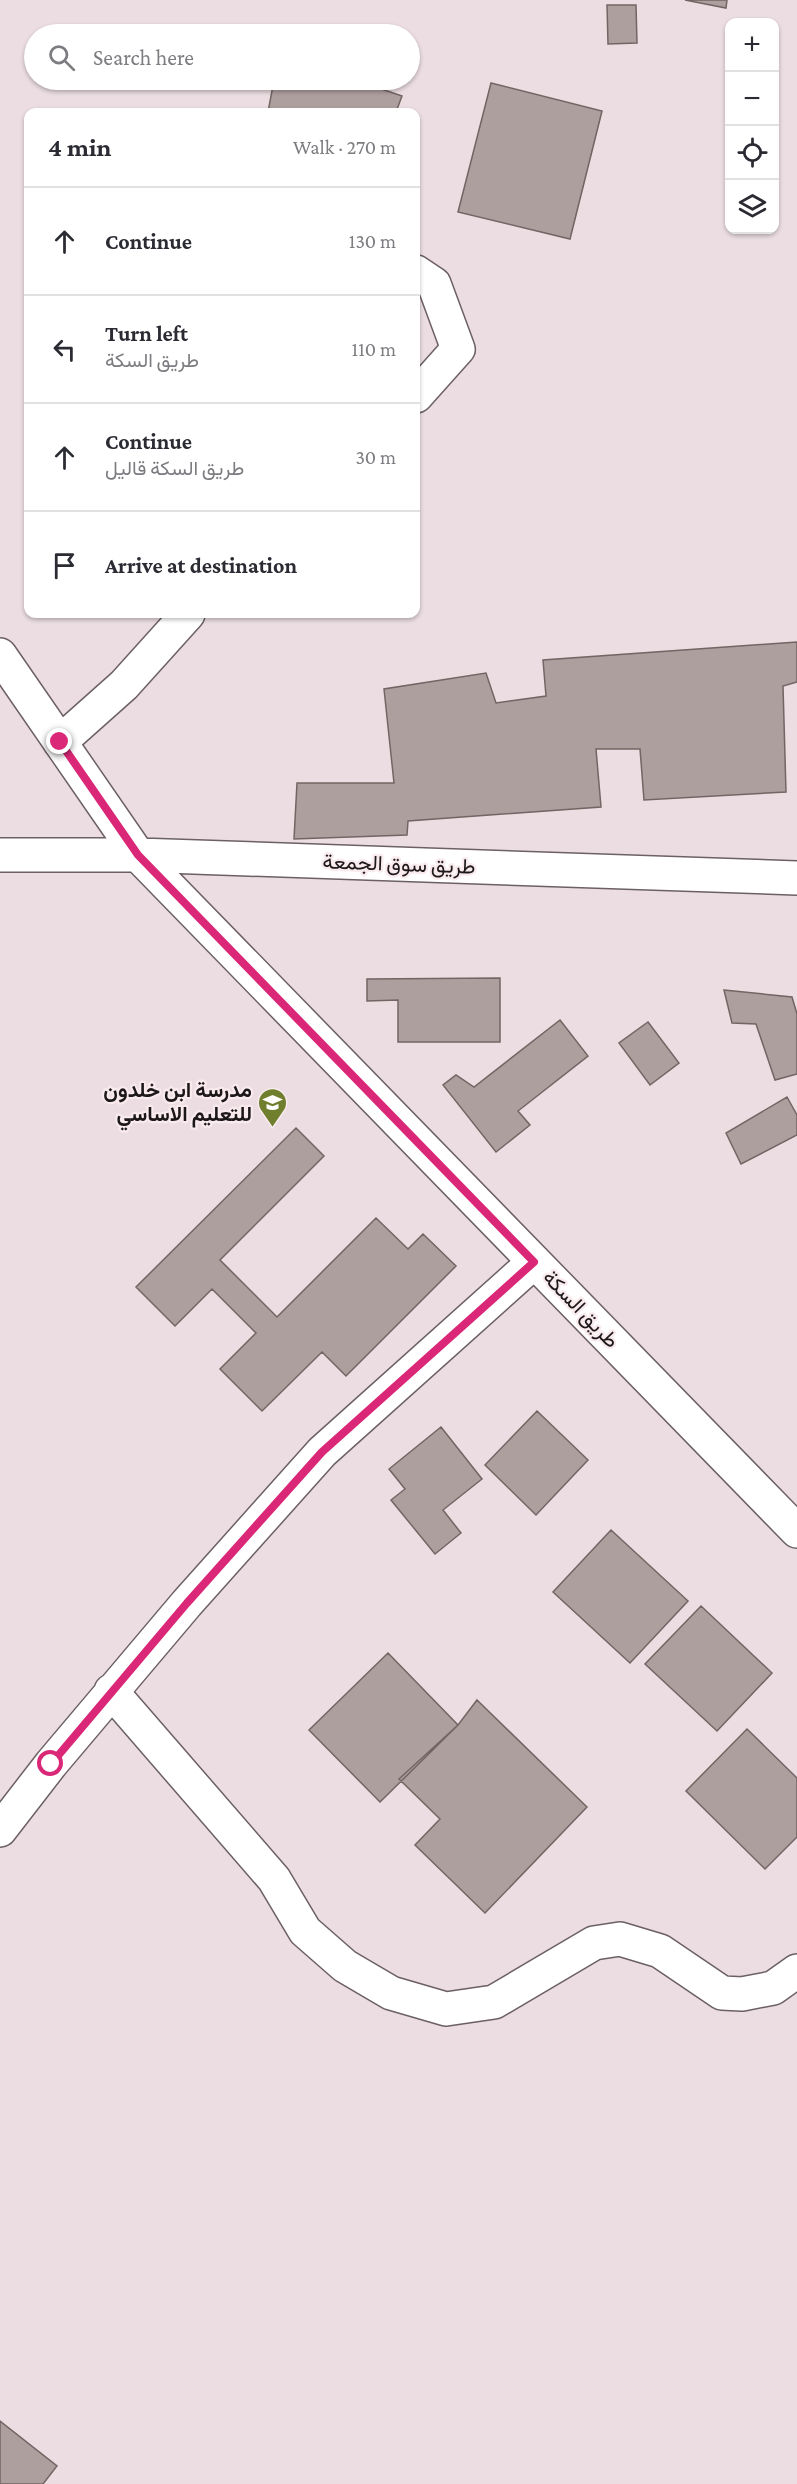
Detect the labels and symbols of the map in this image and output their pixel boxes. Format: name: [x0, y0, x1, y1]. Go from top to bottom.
route end: [46, 728, 72, 754]
street label: طريق سوق الجمعة: [322, 849, 476, 880]
place label: مدرسة ابن خلدون للتعليم الاساسي: [103, 1078, 252, 1131]
school or university icon: مدرسة ابن خلدون للتعليم الاساسي: [257, 1086, 289, 1128]
street label: طريق السكة: [537, 1265, 624, 1354]
route start: [37, 1750, 63, 1776]

